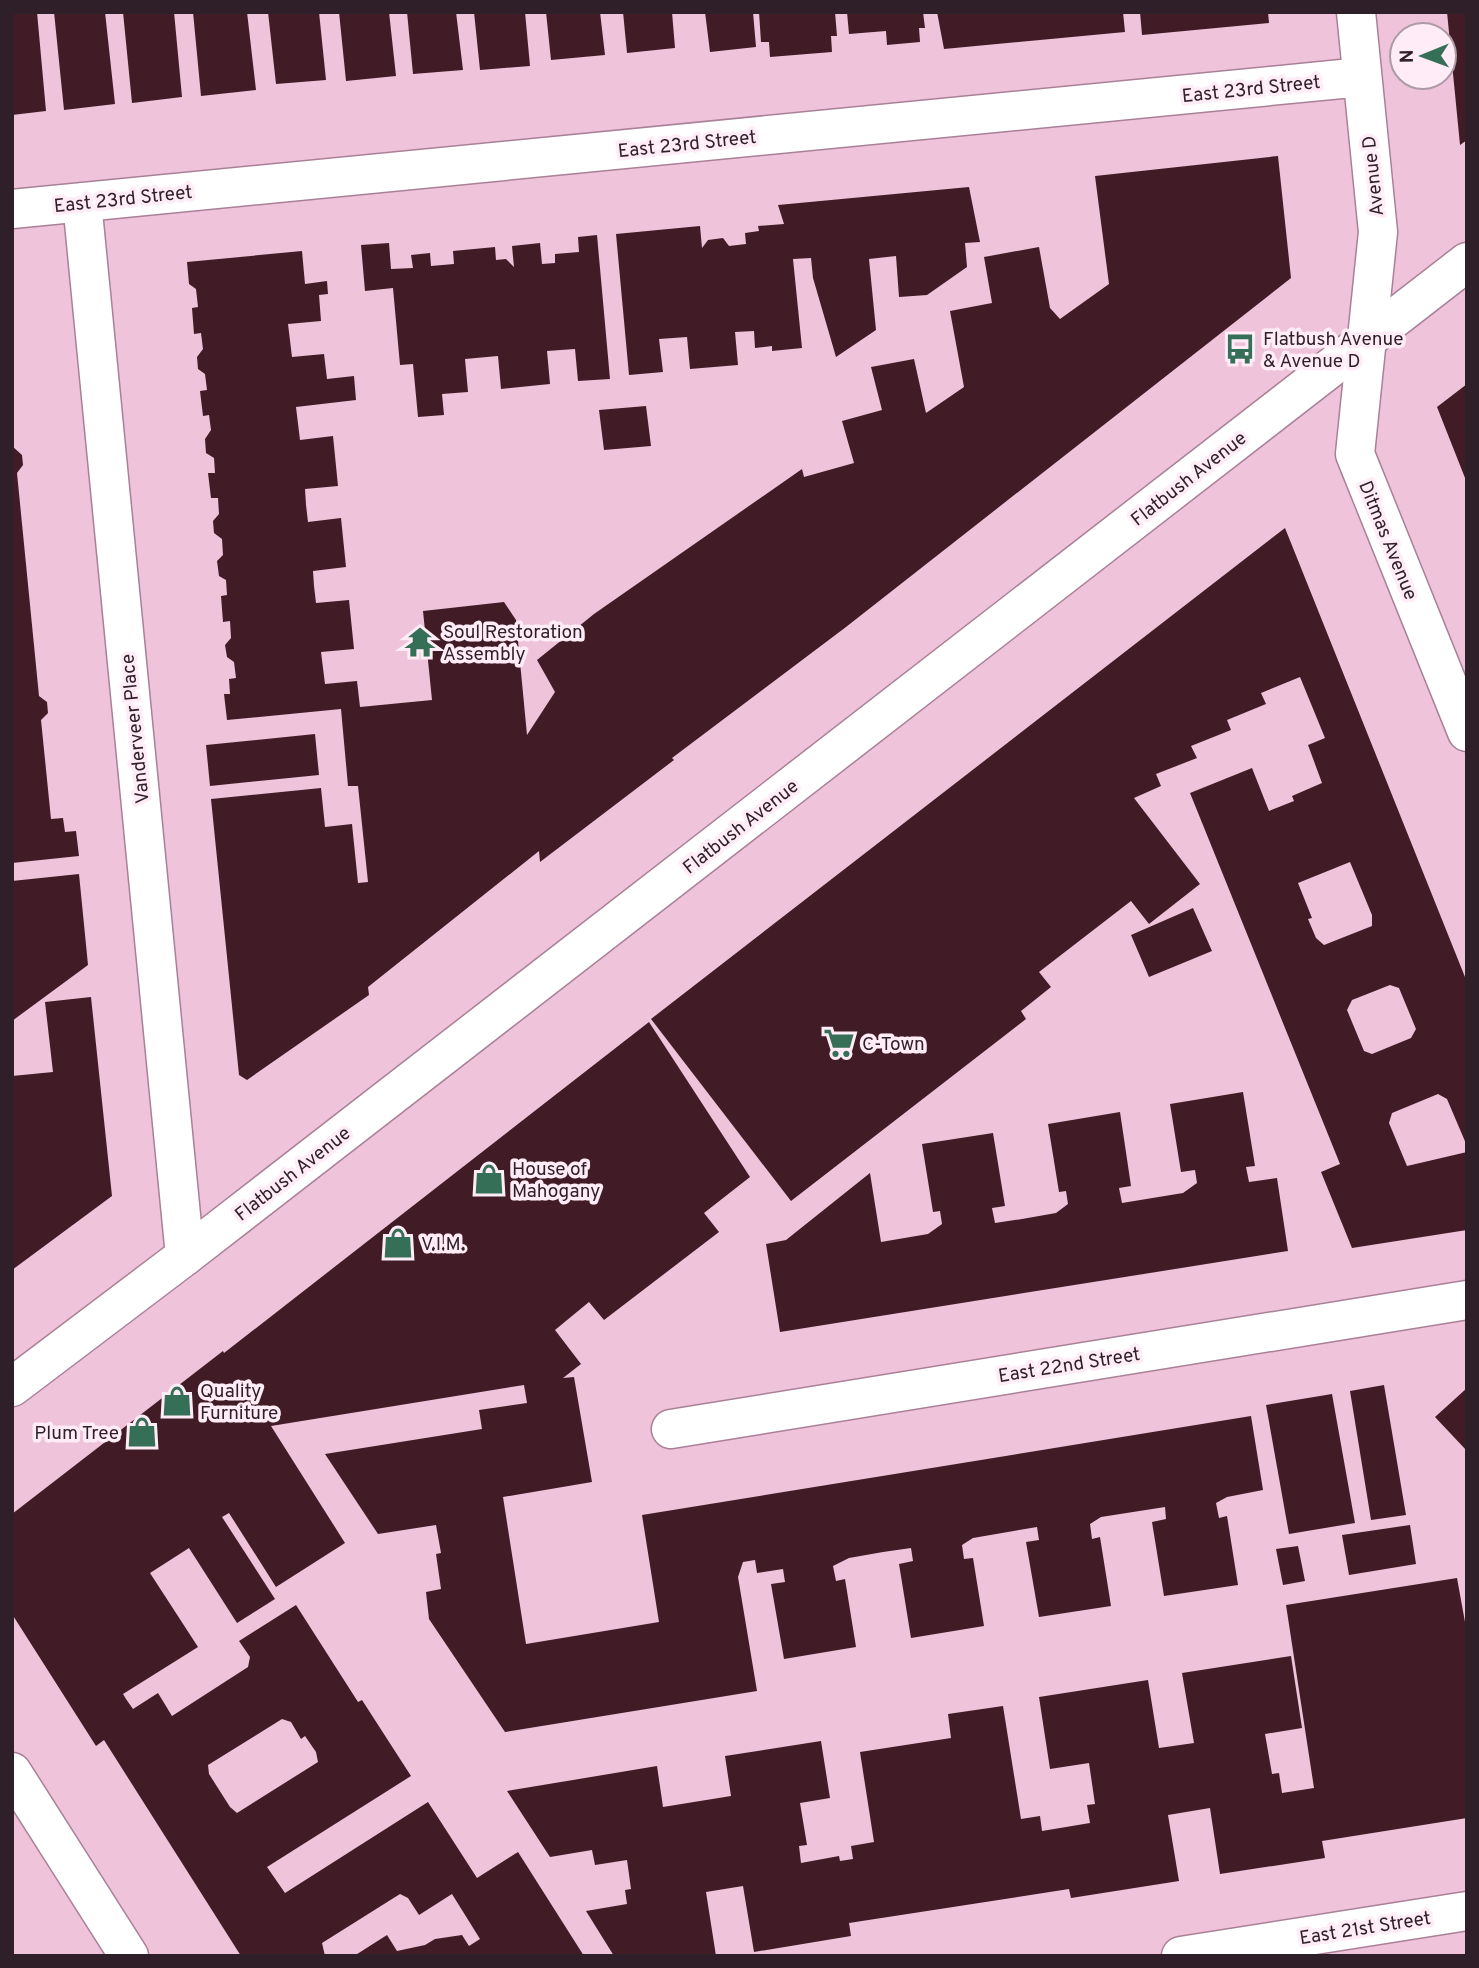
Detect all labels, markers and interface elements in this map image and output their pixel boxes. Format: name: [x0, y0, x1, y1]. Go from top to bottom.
north arrow: [1388, 21, 1458, 91]
text: N: [1396, 49, 1420, 63]
street label: East 23rd Street: [1181, 71, 1322, 109]
street label: East 23rd Street: [617, 126, 758, 164]
street label: Avenue D: [1358, 134, 1390, 217]
street label: East 23rd Street: [53, 181, 194, 219]
place label: Flatbush Avenue & Avenue D: [1263, 328, 1403, 374]
bus stop icon: Flatbush Avenue & Avenue D: [1223, 332, 1257, 366]
street label: Flatbush Avenue: [1127, 427, 1252, 532]
street label: Ditmas Avenue: [1352, 478, 1422, 604]
place label: Soul Restoration Assembly: [443, 621, 583, 667]
temple icon: Soul Restoration Assembly: [403, 625, 437, 659]
street label: Vanderveer Place: [116, 653, 156, 805]
street label: Flatbush Avenue: [679, 775, 804, 880]
supermarket icon: C-Town: [822, 1026, 856, 1060]
place label: C-Town: [862, 1033, 925, 1057]
street label: Flatbush Avenue: [231, 1122, 356, 1227]
place label: House of Mahogany: [512, 1158, 600, 1204]
shop icon: House of Mahogany: [472, 1162, 506, 1196]
shop icon: V.I.M.: [381, 1226, 415, 1260]
place label: V.I.M.: [421, 1233, 465, 1257]
street label: East 22nd Street: [997, 1343, 1142, 1389]
place label: Quality Furniture: [200, 1380, 278, 1426]
shop icon: Quality Furniture: [160, 1384, 194, 1418]
shop icon: Plum Tree: [125, 1415, 159, 1449]
place label: Plum Tree: [34, 1422, 119, 1446]
street label: East 21st Street: [1298, 1907, 1433, 1951]

